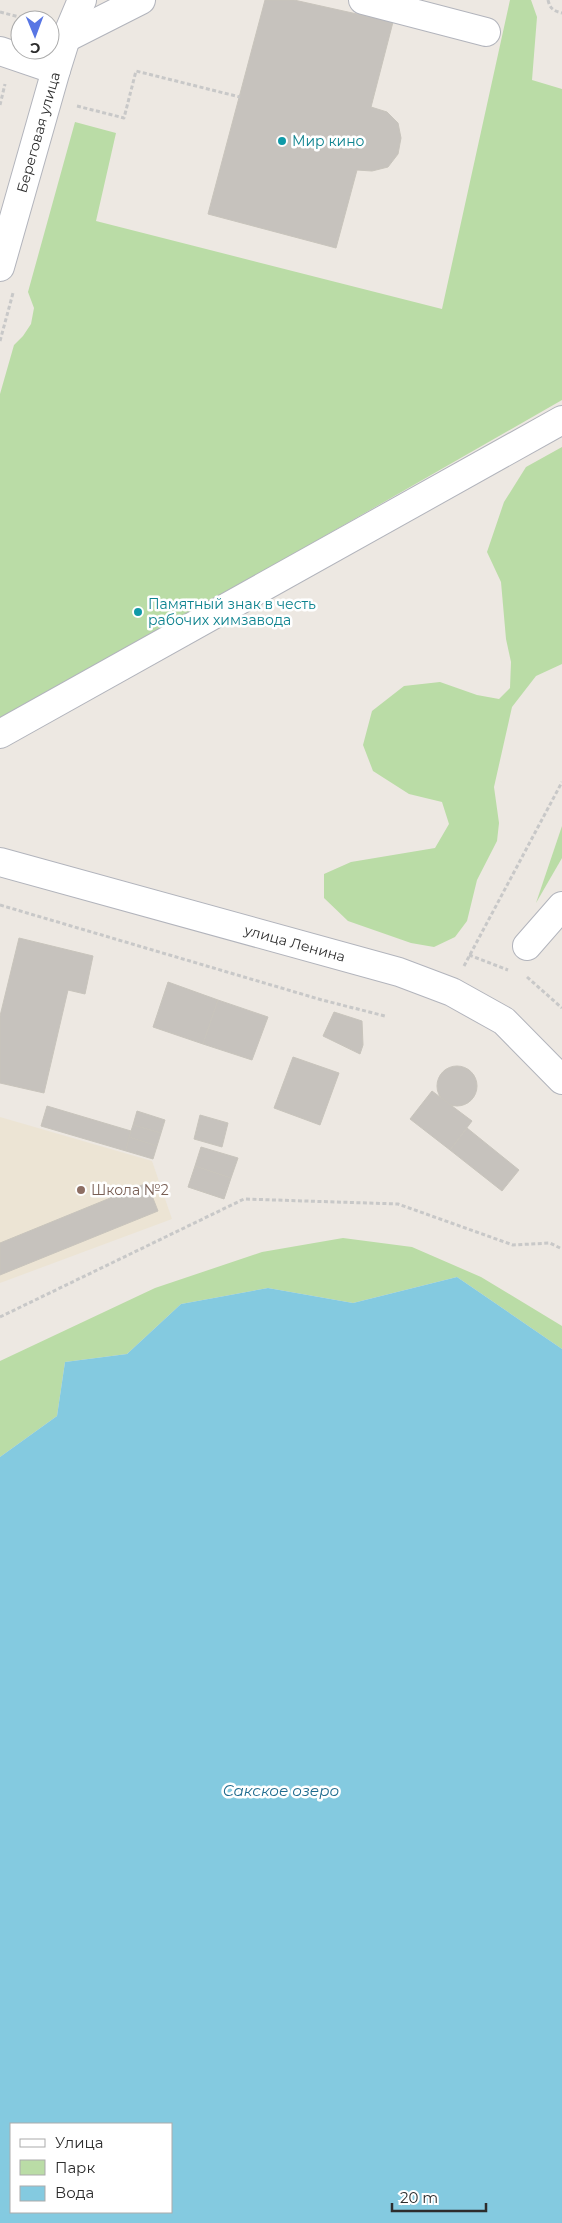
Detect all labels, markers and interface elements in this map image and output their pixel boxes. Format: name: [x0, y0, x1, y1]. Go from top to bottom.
north arrow: [10, 10, 60, 60]
text: С: [30, 39, 40, 57]
street label: Береговая улица: [13, 70, 64, 195]
place label: Мир кино: [292, 132, 365, 150]
marker: Мир кино: [276, 135, 288, 147]
place label: Памятный знак в честь рабочих химзавода: [148, 595, 316, 629]
marker: Памятный знак в честь рабочих химзавода: [132, 606, 144, 618]
street label: улица Ленина: [242, 921, 347, 966]
place label: Школа №2: [91, 1181, 169, 1199]
marker: Школа №2: [75, 1184, 87, 1196]
water label: Сакское озеро: [223, 1781, 339, 1800]
legend: [10, 2123, 172, 2213]
text: Улица: [55, 2133, 103, 2152]
text: Парк: [55, 2158, 95, 2177]
scale bar: [392, 2180, 486, 2212]
text: Вода: [55, 2183, 94, 2202]
text: 20 m: [400, 2188, 438, 2207]

